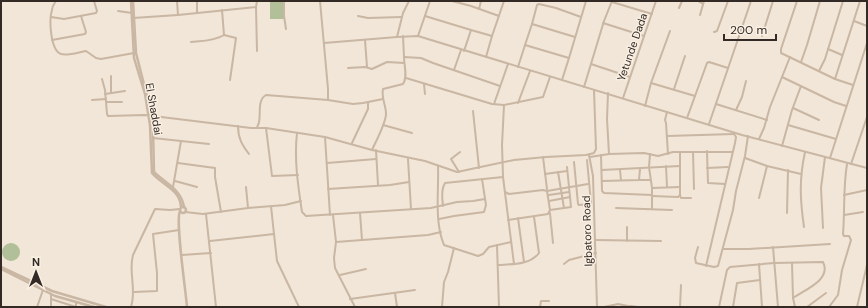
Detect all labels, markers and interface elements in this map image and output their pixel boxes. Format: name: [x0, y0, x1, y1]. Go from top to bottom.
street label: Yetunde Dada: [614, 11, 650, 83]
scale bar: [724, 16, 776, 42]
text: 200 m: [730, 22, 767, 38]
street label: El Shaddai: [143, 82, 165, 136]
street label: Igbatoro Road: [579, 195, 595, 267]
north arrow: [16, 252, 56, 292]
text: N: [32, 255, 40, 269]

